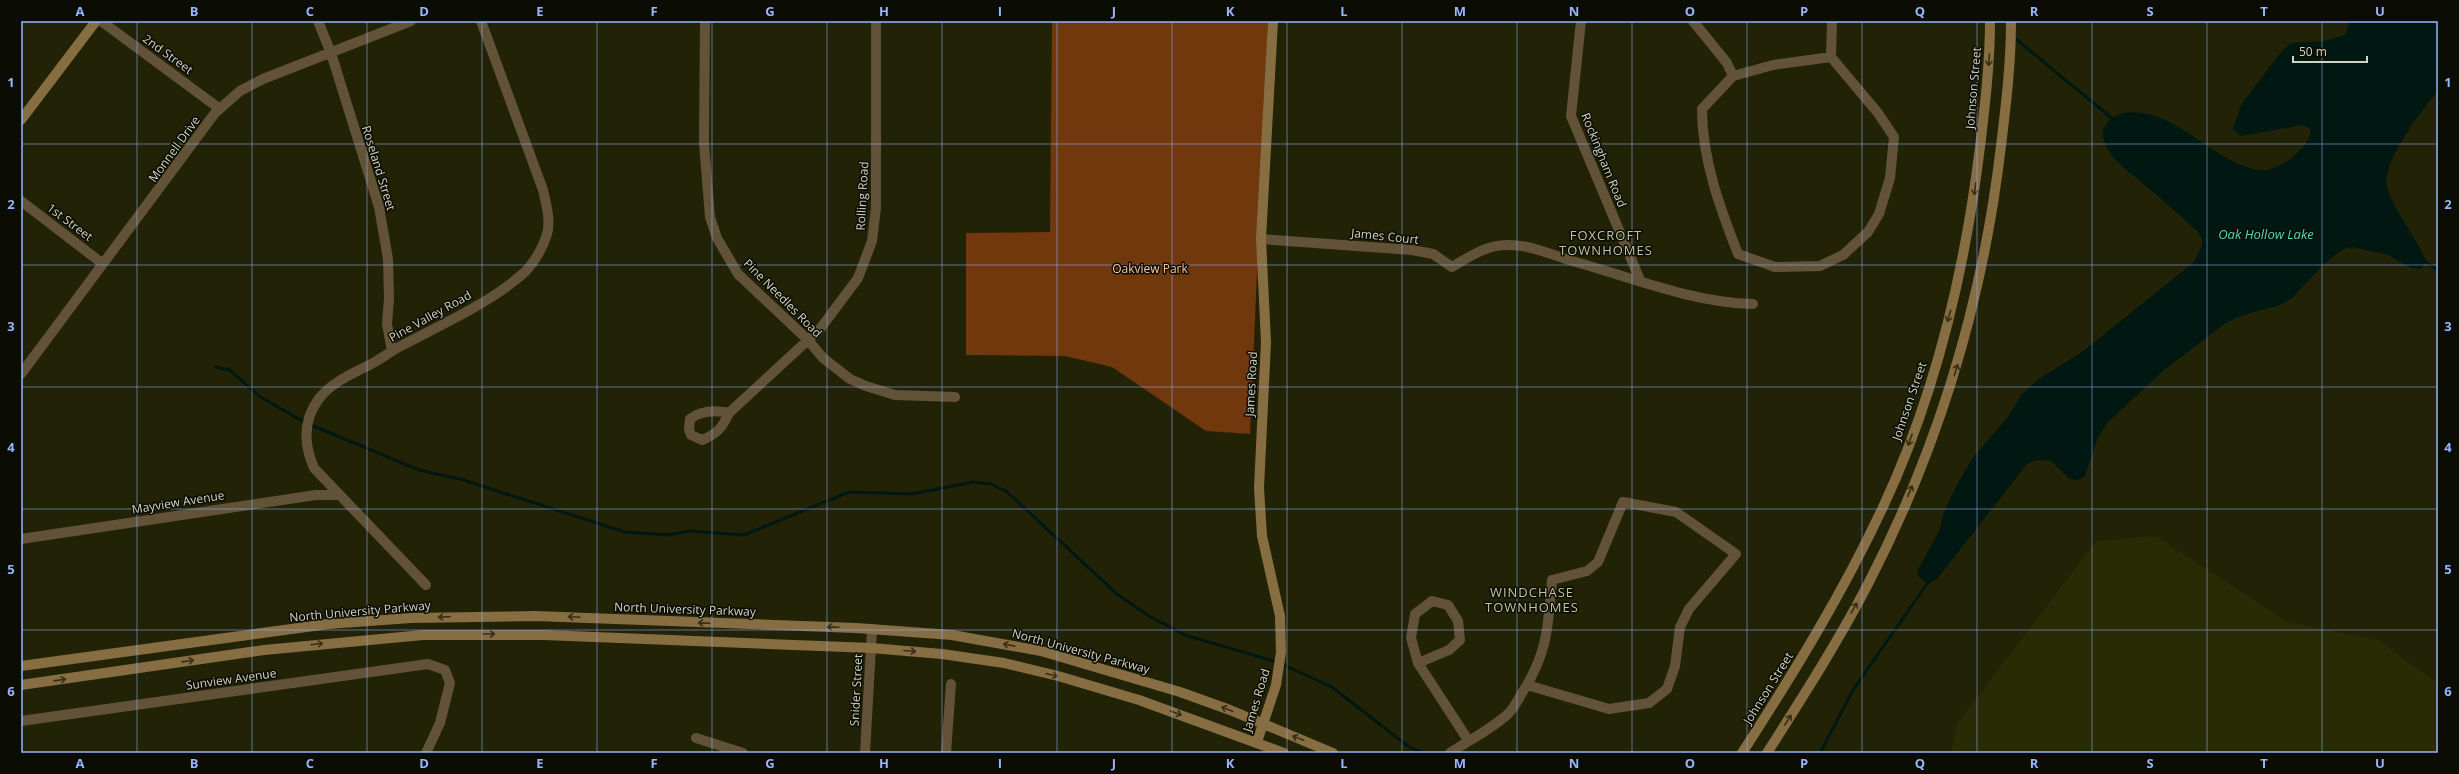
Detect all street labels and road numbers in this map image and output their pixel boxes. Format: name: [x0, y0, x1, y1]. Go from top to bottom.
street label: 2nd Street: [139, 30, 197, 78]
street label: Johnson Street: [1961, 46, 1985, 131]
street label: Rockingham Road: [1577, 110, 1631, 210]
street label: Monnell Drive: [144, 112, 204, 186]
street label: Roseland Street: [358, 123, 400, 213]
street label: Rolling Road: [852, 161, 872, 231]
street label: 1st Street: [44, 199, 96, 245]
street label: James Court: [1349, 224, 1420, 248]
street label: Pine Needles Road: [740, 255, 826, 341]
street label: Pine Valley Road: [386, 286, 474, 346]
street label: James Road: [1241, 351, 1261, 418]
street label: Johnson Street: [1887, 359, 1930, 444]
street label: Mayview Avenue: [131, 486, 226, 518]
street label: North University Parkway: [289, 596, 432, 626]
street label: North University Parkway: [614, 598, 757, 620]
street label: North University Parkway: [1010, 624, 1153, 678]
street label: Johnson Street: [1739, 649, 1797, 728]
street label: Snider Street: [846, 653, 866, 727]
street label: Sunview Avenue: [185, 664, 278, 694]
street label: James Road: [1238, 666, 1274, 735]

